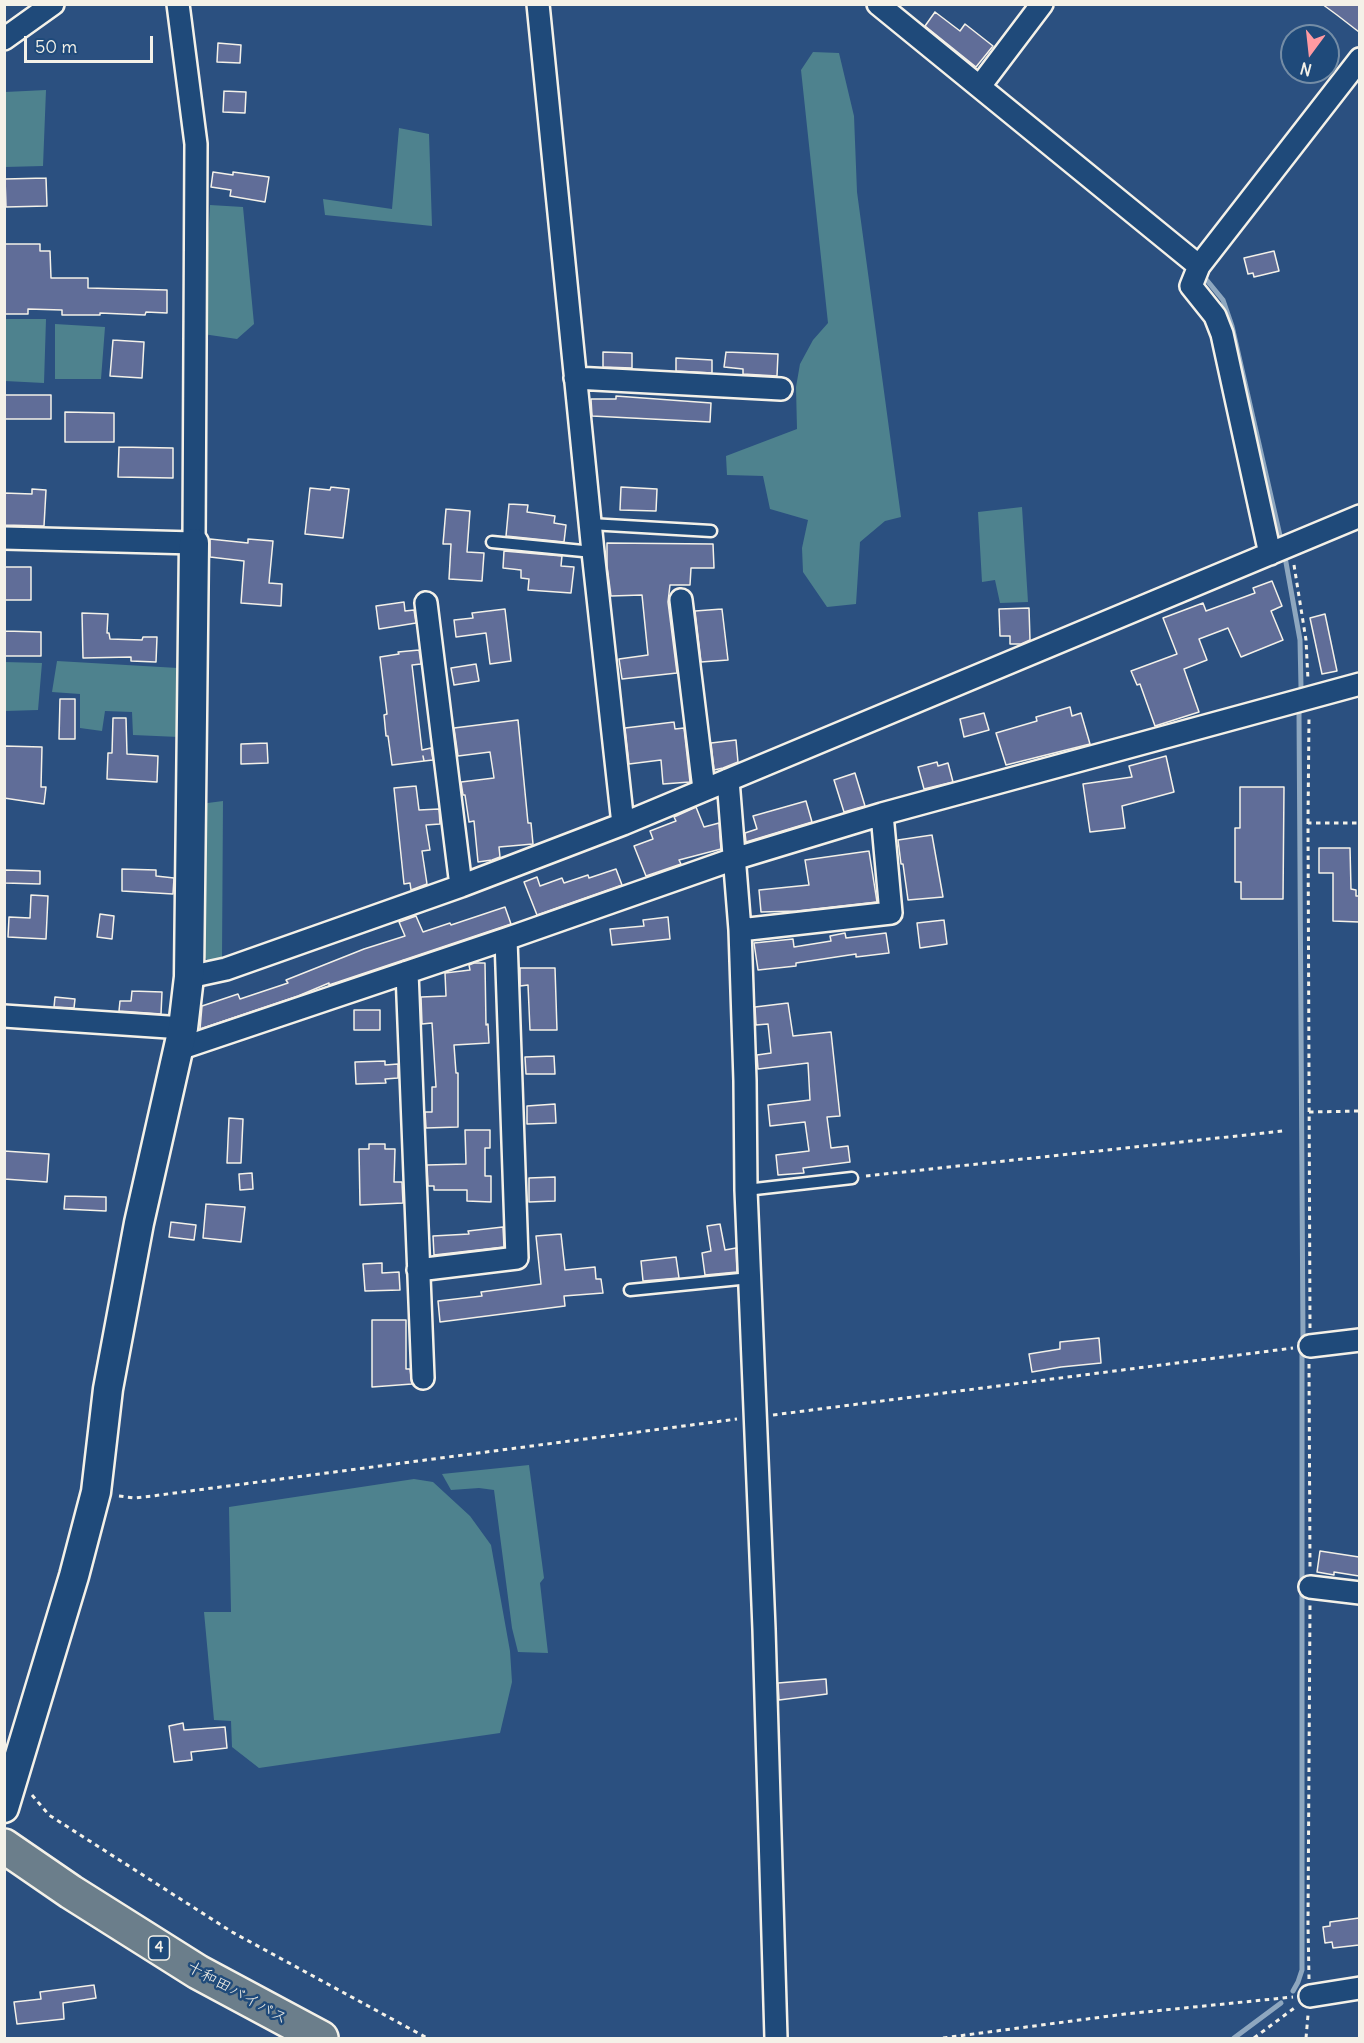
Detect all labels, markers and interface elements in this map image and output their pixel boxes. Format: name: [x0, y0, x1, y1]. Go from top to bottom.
scale bar: [27, 24, 156, 62]
north arrow: [1280, 24, 1340, 84]
text: 50 m: [35, 35, 77, 58]
text: N: [1298, 58, 1314, 81]
road number: 4: [148, 1936, 170, 1960]
street label: 十和田バイパス: [183, 1957, 291, 2029]

